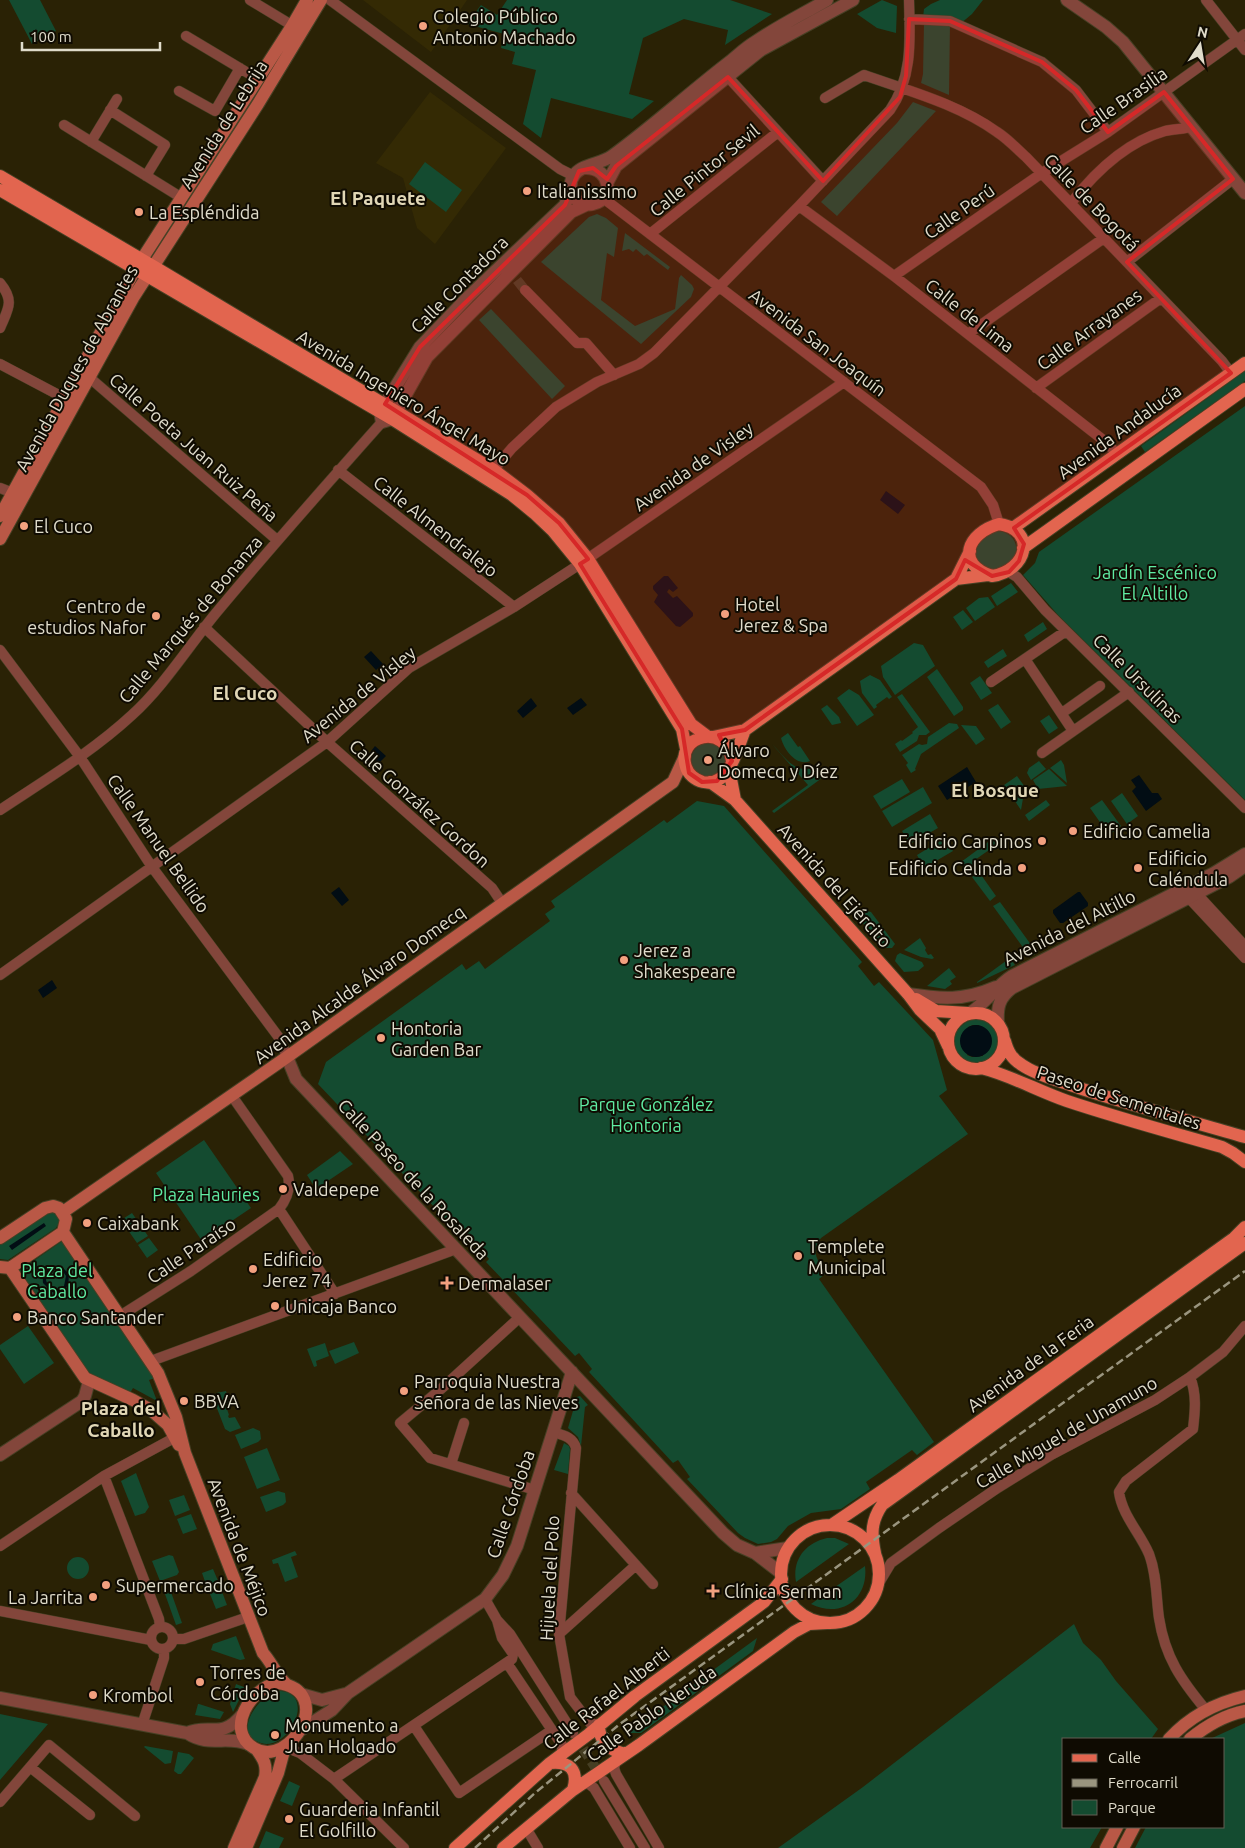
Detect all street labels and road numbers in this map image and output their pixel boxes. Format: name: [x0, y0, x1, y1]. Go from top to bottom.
street label: Avenida de Lebrija: [175, 56, 271, 192]
street label: Calle Brasilia: [1076, 63, 1170, 137]
street label: Calle Pintor Sevil: [645, 120, 763, 220]
street label: Calle de Bogotá: [1041, 149, 1143, 255]
street label: Calle Perú: [920, 180, 998, 242]
street label: Calle Contadora: [406, 231, 512, 337]
street label: Avenida Duques de Abrantes: [11, 261, 141, 474]
street label: Calle de Lima: [922, 274, 1018, 356]
street label: Avenida San Joaquín: [746, 284, 890, 400]
street label: Calle Arrayanes: [1033, 284, 1145, 374]
street label: Avenida Ingeniero Ángel Mayo: [294, 324, 515, 469]
street label: Calle Poeta Juan Ruiz Peña: [106, 369, 282, 525]
street label: Avenida Andalucía: [1053, 380, 1185, 482]
street label: Avenida de Visley: [630, 417, 757, 515]
street label: Calle Almendralejo: [370, 471, 502, 581]
street label: Calle Marqués de Bonanza: [114, 531, 266, 707]
street label: Calle Ursulinas: [1089, 629, 1187, 727]
street label: Avenida de Visley: [297, 642, 419, 746]
street label: Calle González Gordon: [346, 735, 494, 871]
street label: Calle Manuel Bellido: [104, 770, 214, 916]
street label: Avenida del Ejército: [774, 819, 896, 951]
street label: Avenida del Altillo: [999, 885, 1139, 969]
street label: Avenida Alcalde Álvaro Domecq: [249, 900, 468, 1067]
street label: Paseo de Sementales: [1035, 1061, 1203, 1133]
street label: Calle Paseo de la Rosaleda: [334, 1095, 494, 1263]
street label: Calle Paraíso: [143, 1213, 239, 1287]
street label: Avenida de la Feria: [963, 1310, 1097, 1416]
street label: Calle Miguel de Unamuno: [972, 1372, 1160, 1492]
street label: Calle Córdoba: [482, 1447, 538, 1561]
street label: Avenida de Méjico: [204, 1475, 276, 1619]
street label: Hijuela del Polo: [536, 1515, 562, 1641]
street label: Calle Rafael Alberti: [539, 1643, 673, 1753]
street label: Calle Pablo Neruda: [583, 1661, 719, 1765]

